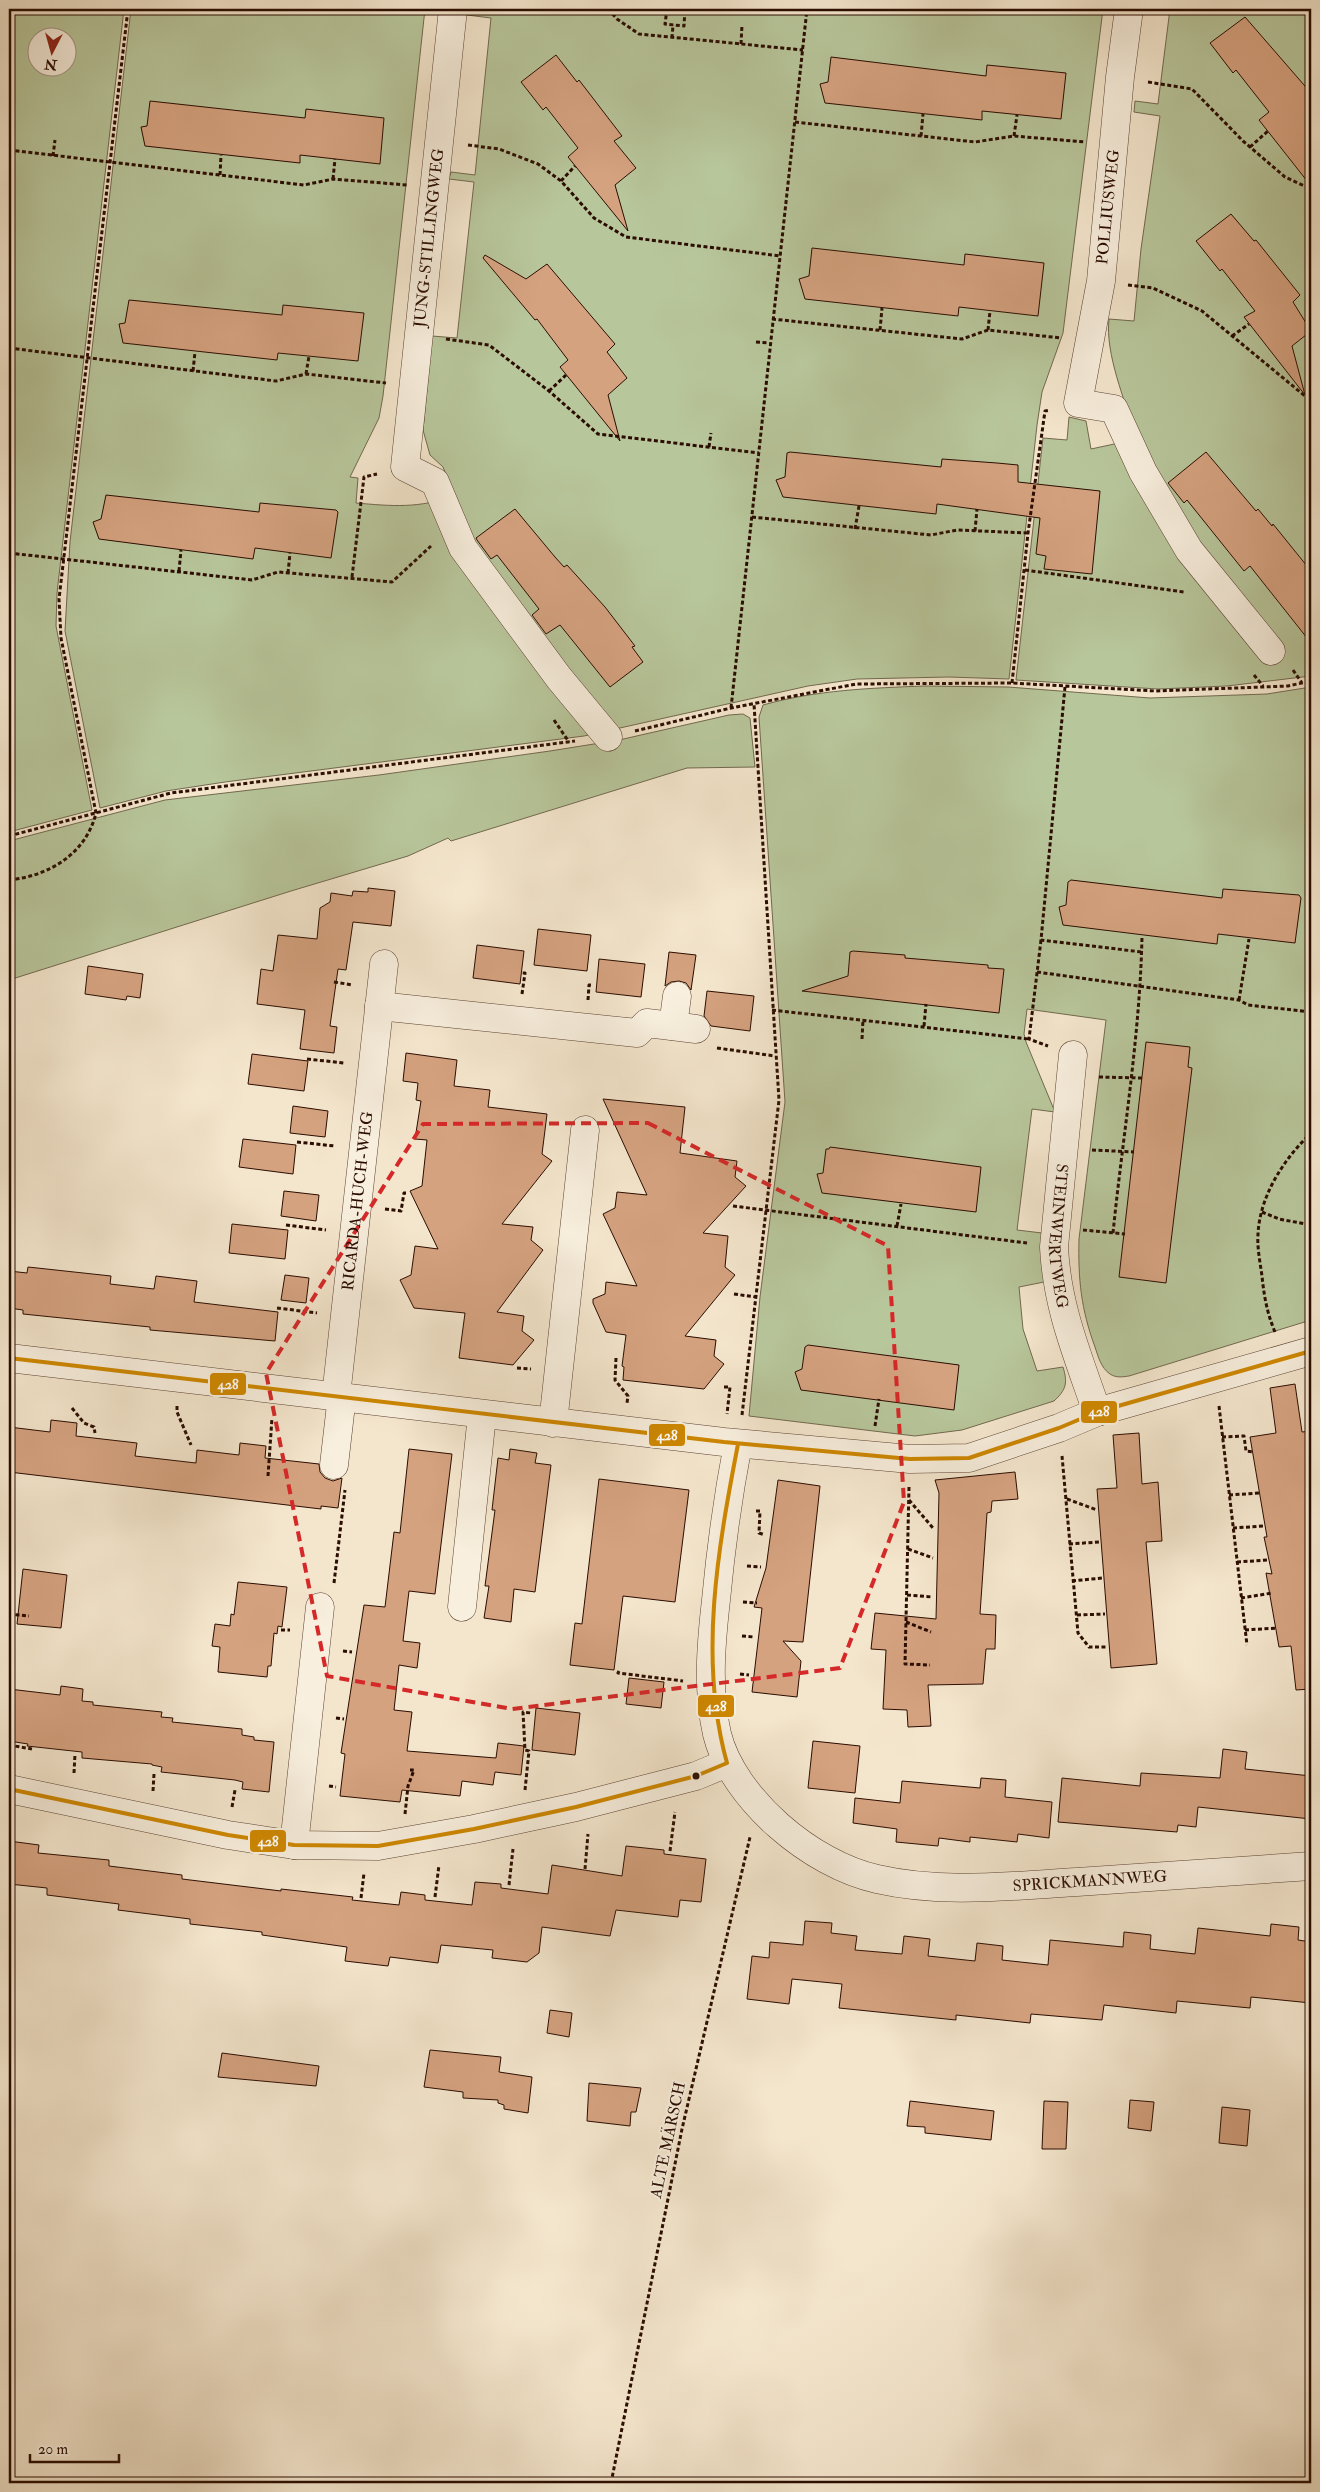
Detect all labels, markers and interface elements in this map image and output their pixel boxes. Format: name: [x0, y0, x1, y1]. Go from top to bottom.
north arrow: [28, 28, 78, 78]
text: N: [43, 55, 59, 74]
street label: JUNG-STILLINGWEG: [410, 147, 449, 330]
street label: POLLIUSWEG: [1092, 149, 1124, 265]
street label: RICARDA-HUCH-WEG: [338, 1111, 378, 1292]
street label: STEINWERTWEG: [1044, 1163, 1073, 1310]
line badge: 428: [209, 1372, 247, 1396]
text: 428: [216, 1376, 239, 1393]
line badge: 428: [1080, 1400, 1118, 1424]
text: 428: [1087, 1403, 1110, 1420]
line badge: 428: [648, 1423, 686, 1447]
text: 428: [655, 1427, 678, 1444]
line badge: 428: [697, 1694, 735, 1718]
text: 428: [704, 1698, 727, 1715]
unlabelled marker: [691, 1771, 701, 1781]
line badge: 428: [249, 1829, 287, 1853]
text: 428: [256, 1833, 279, 1850]
street label: SPRICKMANNWEG: [1012, 1866, 1168, 1896]
street label: ALTE MÄRSCH: [646, 2080, 690, 2201]
scale bar: [30, 2432, 119, 2464]
text: 20 m: [38, 2440, 68, 2459]

